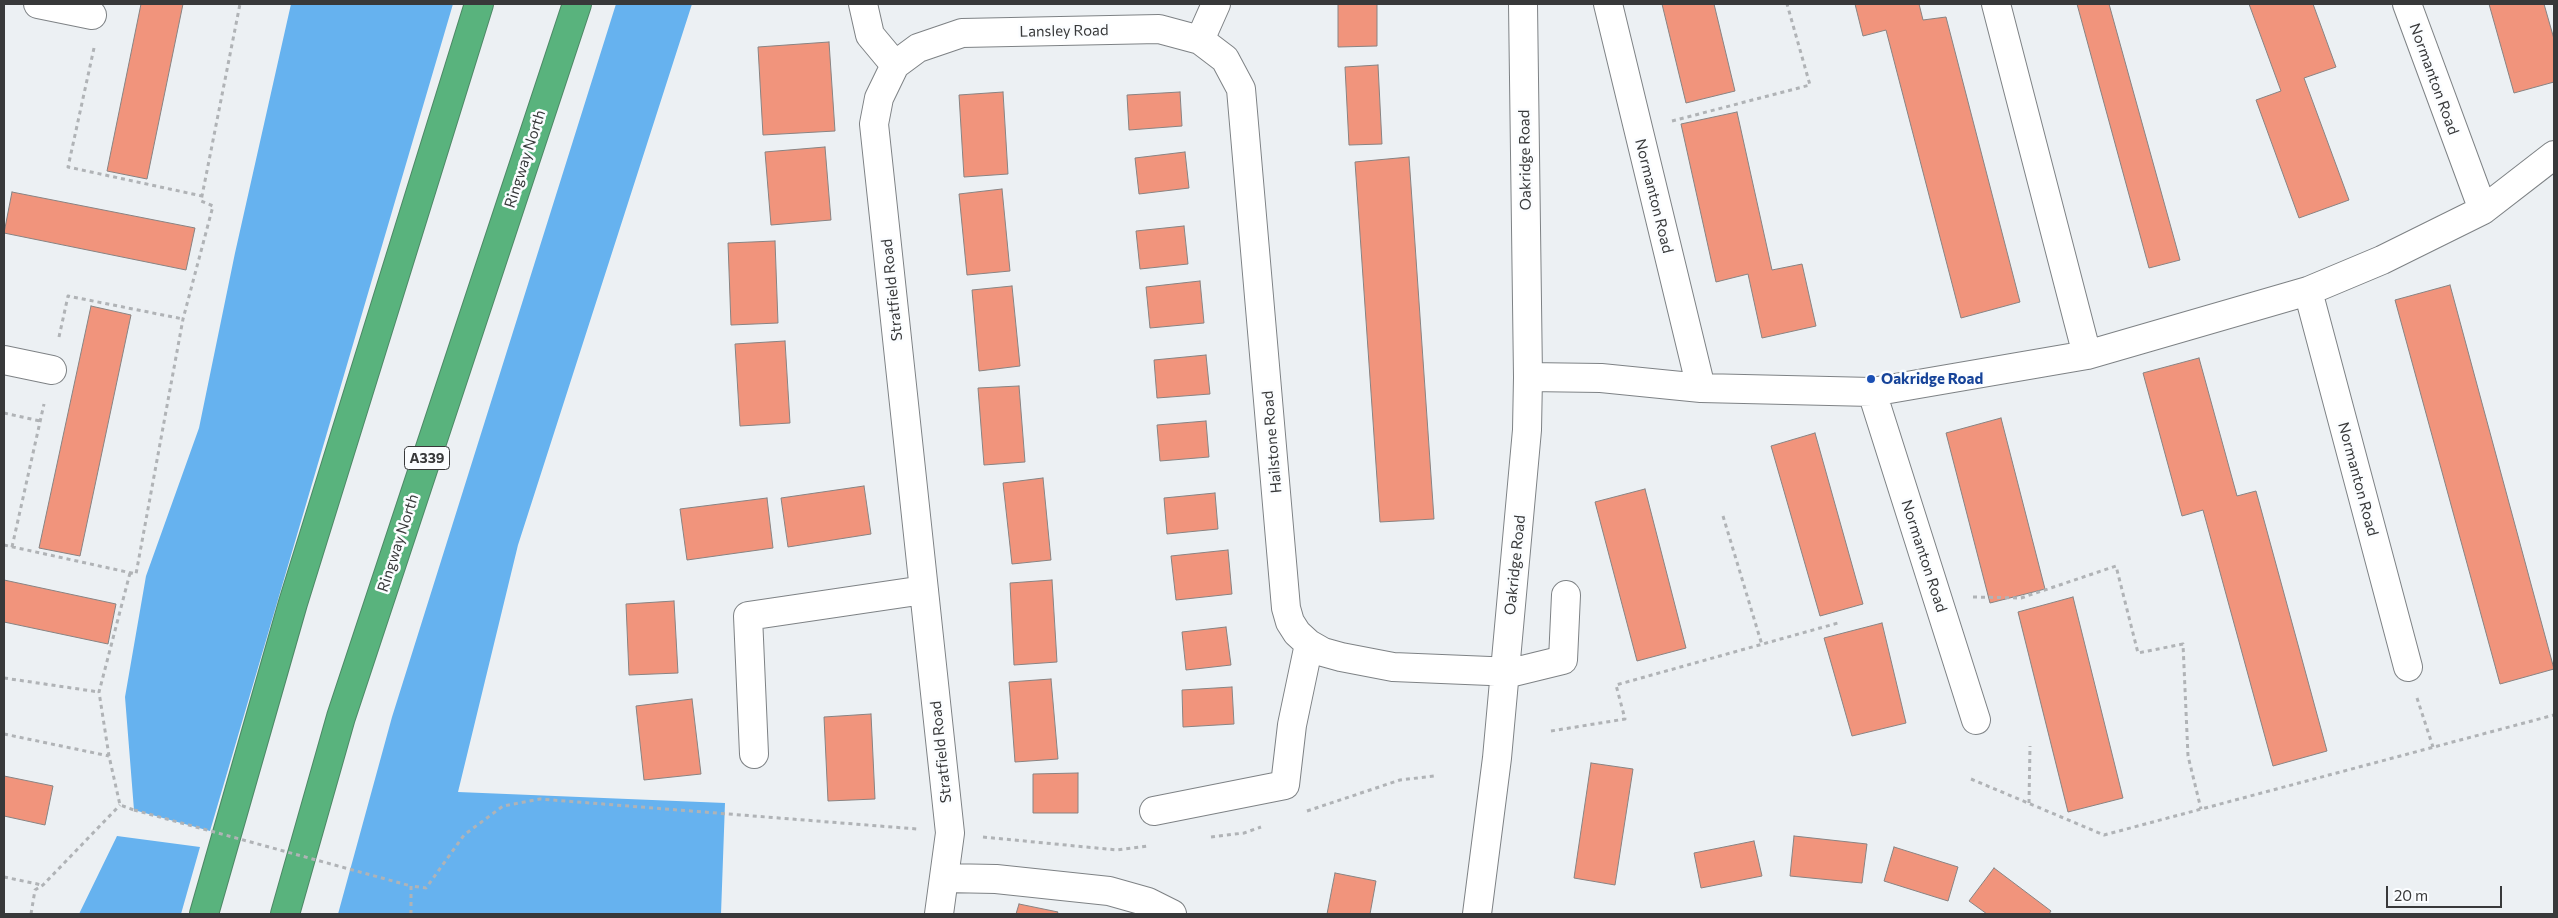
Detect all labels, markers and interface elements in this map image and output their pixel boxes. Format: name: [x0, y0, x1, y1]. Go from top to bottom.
street label: Lansley Road: [1019, 21, 1109, 41]
street label: Normanton Road: [2405, 21, 2463, 137]
street label: Ringway North: [501, 108, 549, 210]
street label: Oakridge Road: [1515, 110, 1535, 210]
street label: Normanton Road: [1631, 137, 1677, 255]
street label: Stratfield Road: [878, 238, 906, 342]
place label: Oakridge Road: [1881, 370, 1983, 388]
marker: Oakridge Road: [1865, 373, 1877, 385]
street label: Hailstone Road: [1259, 390, 1285, 494]
street label: Normanton Road: [2334, 420, 2382, 538]
road number: A339: [404, 446, 450, 469]
street label: Ringway North: [374, 492, 422, 594]
street label: Normanton Road: [1897, 497, 1951, 615]
street label: Oakridge Road: [1501, 514, 1529, 616]
street label: Stratfield Road: [927, 700, 955, 804]
scale bar: [2388, 876, 2504, 908]
text: 20 m: [2394, 886, 2428, 904]

